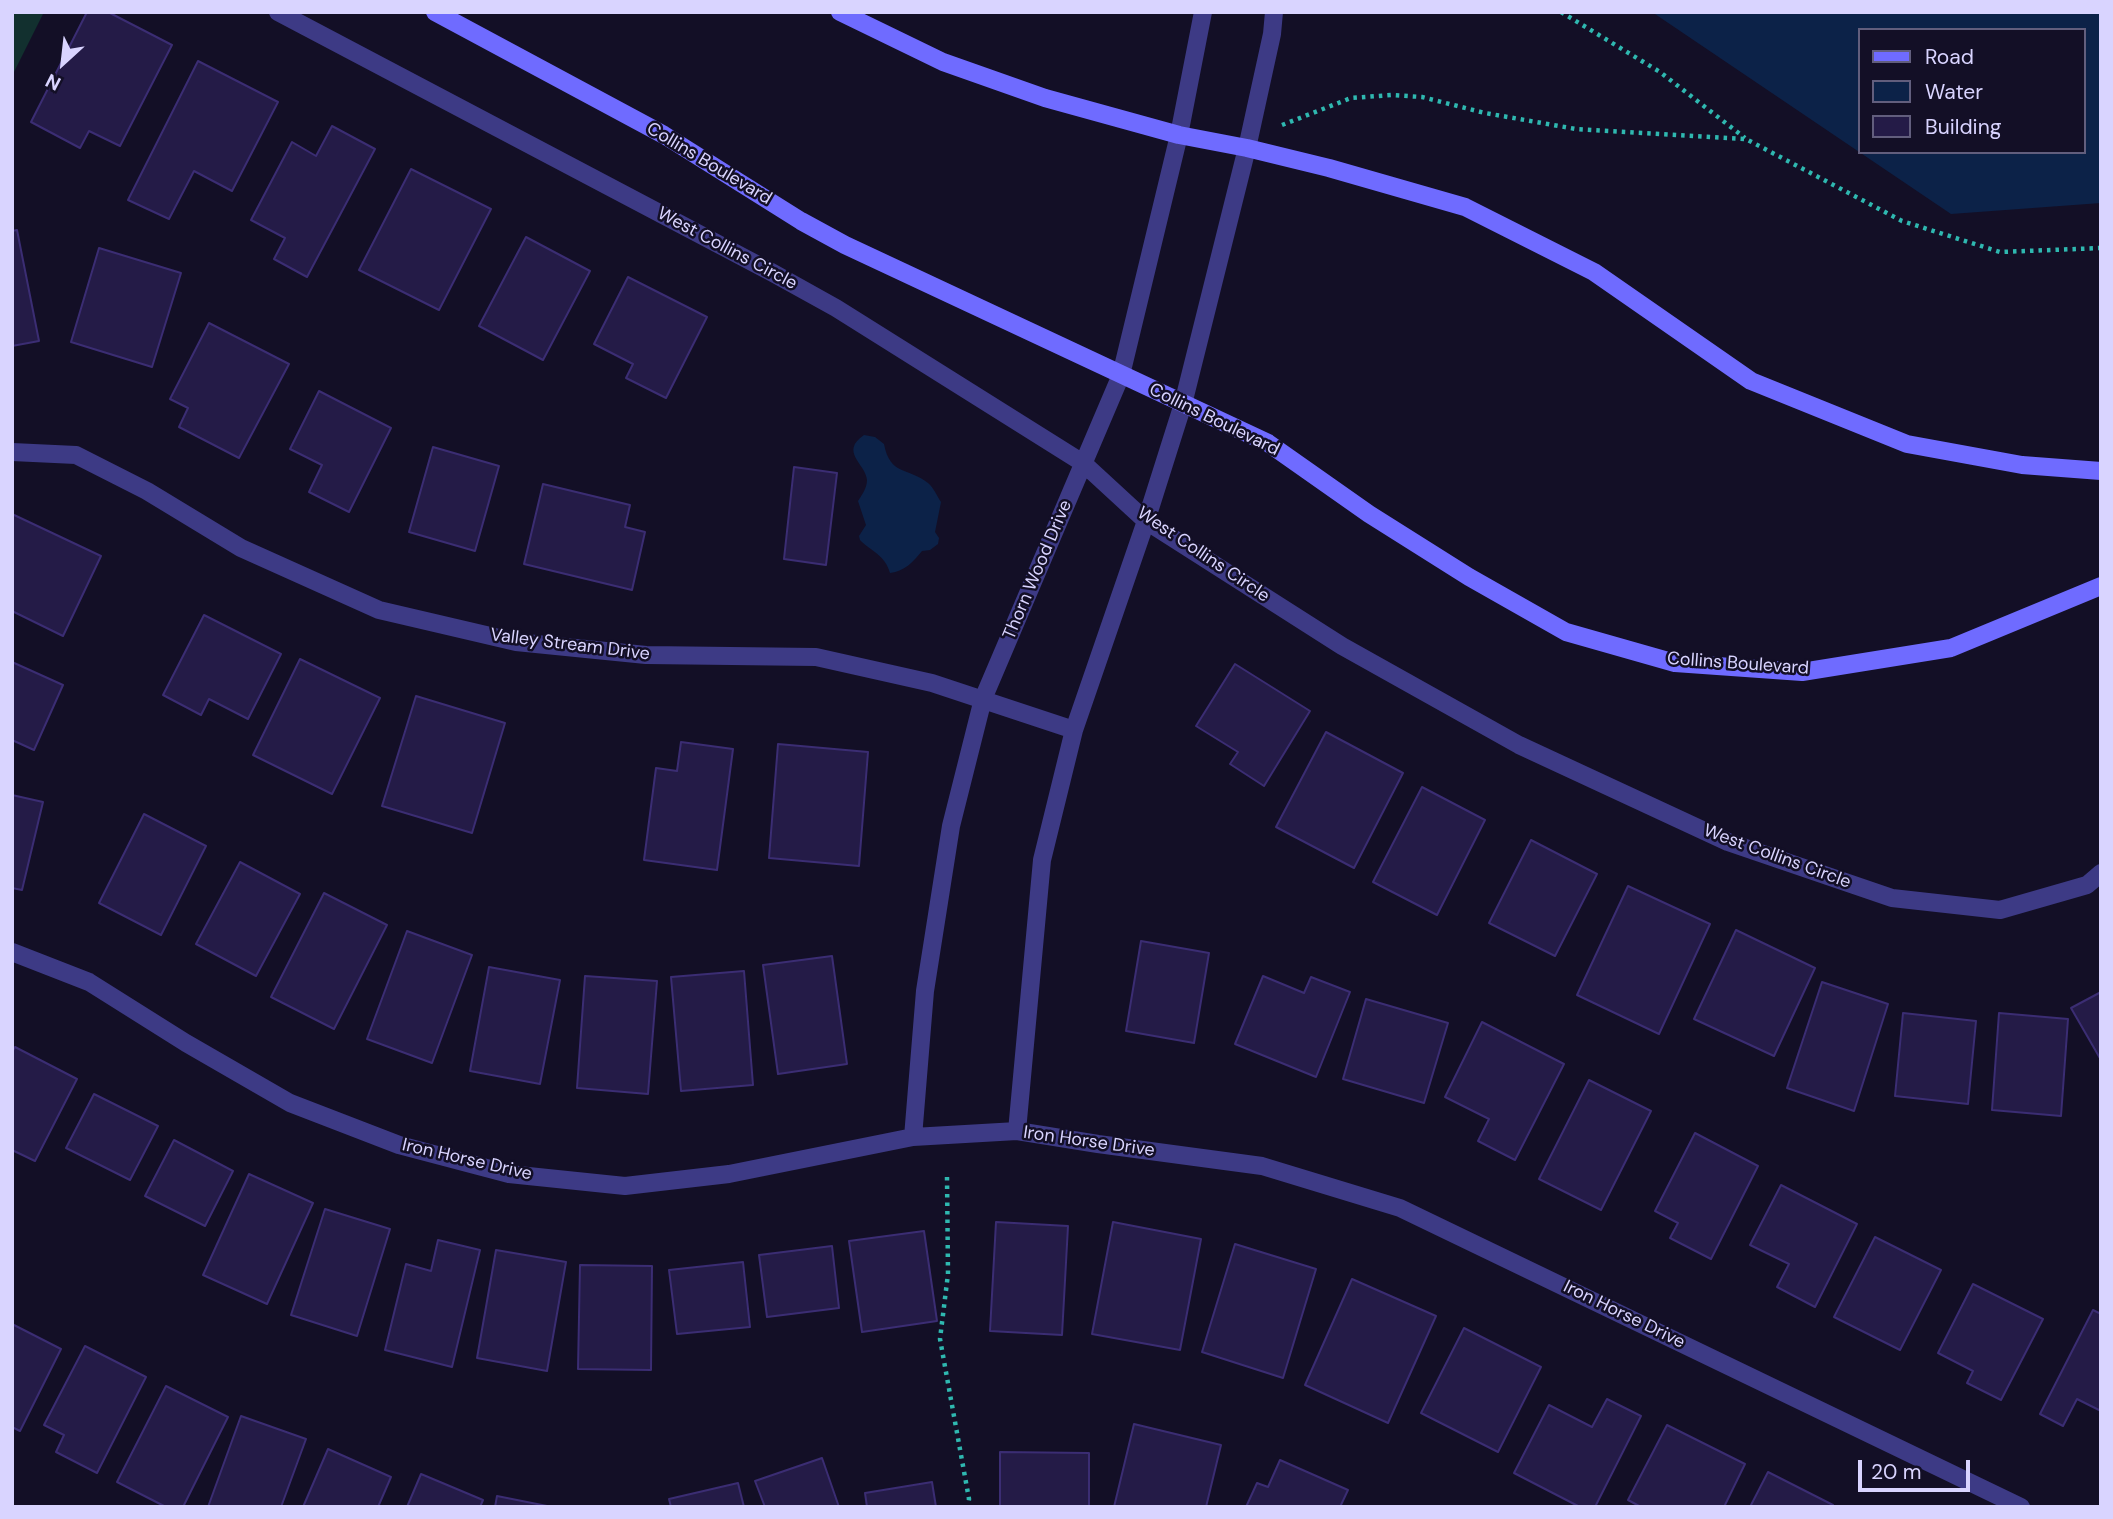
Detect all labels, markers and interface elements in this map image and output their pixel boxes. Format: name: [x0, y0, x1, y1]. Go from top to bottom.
north arrow: [28, 28, 98, 98]
legend: [1857, 28, 2085, 154]
text: Road: [1925, 43, 1974, 71]
text: N: [41, 68, 65, 96]
text: Water: [1925, 78, 1983, 106]
text: Building: [1925, 113, 2001, 141]
street label: Collins Boulevard: [642, 118, 776, 210]
street label: West Collins Circle: [653, 203, 801, 295]
street label: Collins Boulevard: [1145, 379, 1283, 461]
street label: Thorn Wood Drive: [999, 497, 1077, 643]
street label: West Collins Circle: [1133, 503, 1273, 607]
street label: Valley Stream Drive: [489, 624, 651, 666]
street label: Collins Boulevard: [1666, 648, 1810, 680]
street label: West Collins Circle: [1700, 820, 1854, 894]
street label: Iron Horse Drive: [1022, 1122, 1156, 1162]
street label: Iron Horse Drive: [400, 1135, 534, 1185]
street label: Iron Horse Drive: [1560, 1276, 1688, 1354]
scale bar: [1861, 1446, 1973, 1490]
text: 20 m: [1871, 1458, 1922, 1486]

